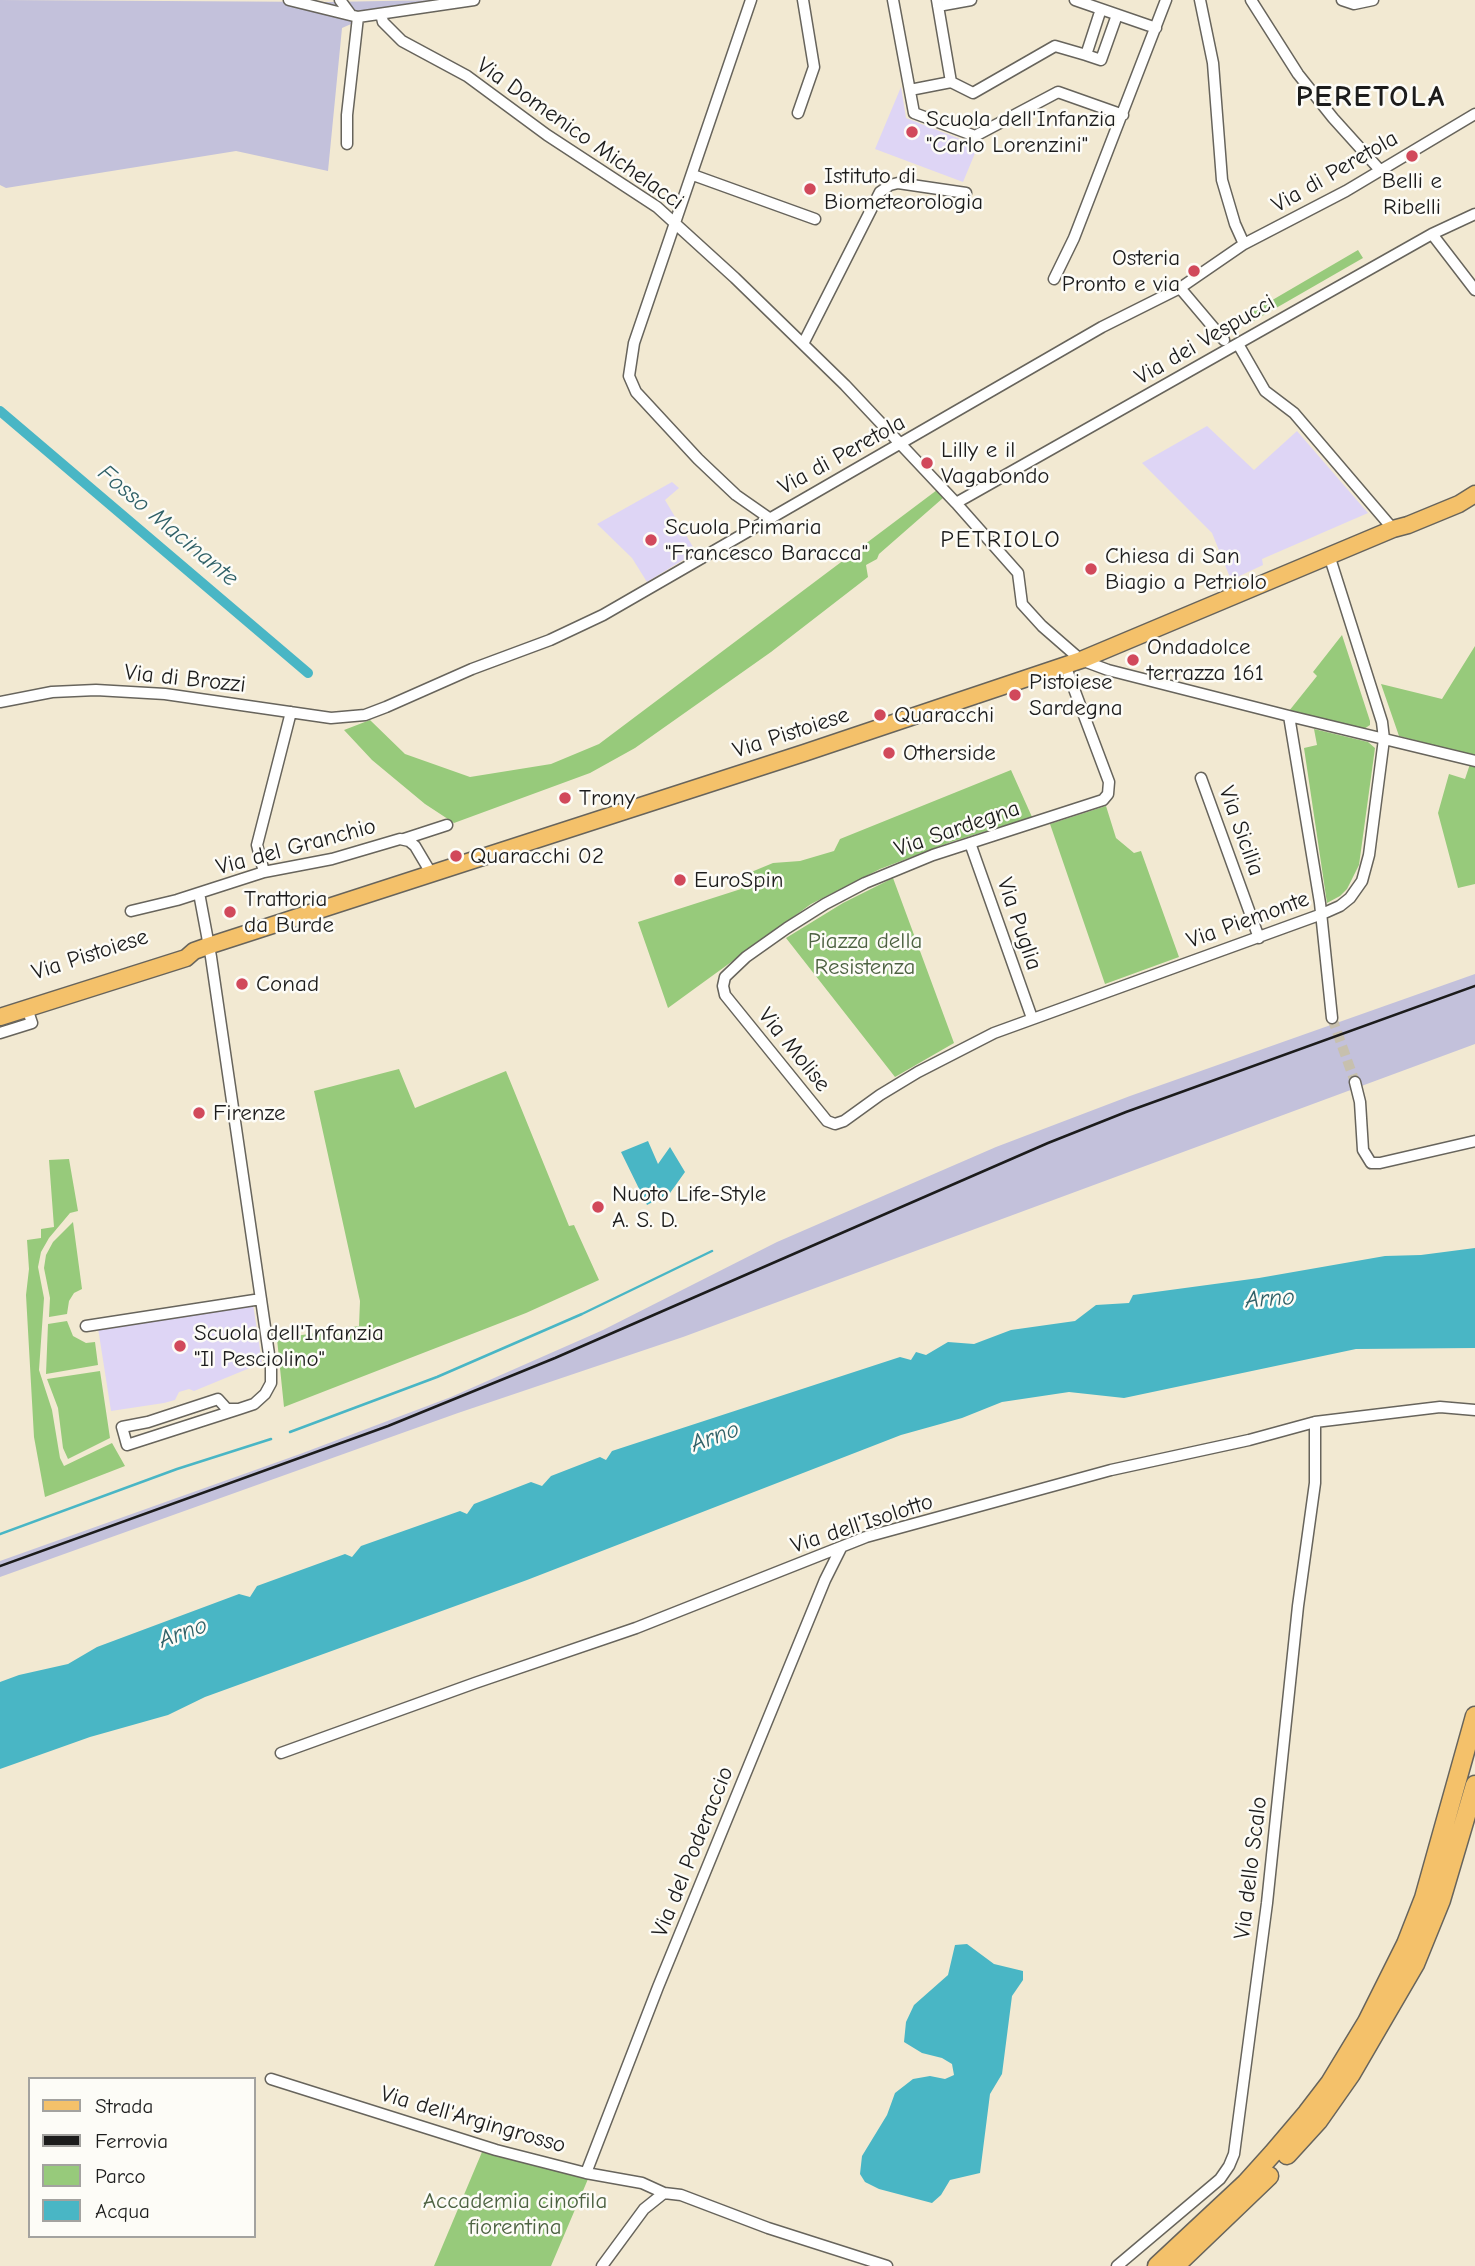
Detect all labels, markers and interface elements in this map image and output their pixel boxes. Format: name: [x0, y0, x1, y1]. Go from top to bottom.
street label: Via Domenico Michelacci: [471, 52, 689, 216]
district label: PERETOLA: [1297, 80, 1445, 116]
place label: Scuola dell'Infanzia "Carlo Lorenzini": [926, 105, 1116, 159]
marker: Scuola dell'Infanzia "Carlo Lorenzini": [904, 124, 920, 140]
street label: Via di Peretola: [1267, 125, 1403, 219]
marker: Belli e Ribelli: [1404, 148, 1420, 164]
place label: Istituto di Biometeorologia: [824, 162, 983, 216]
place label: Belli e Ribelli: [1382, 167, 1442, 221]
marker: Istituto di Biometeorologia: [802, 181, 818, 197]
place label: Osteria Pronto e via: [1062, 244, 1180, 298]
marker: Osteria Pronto e via: [1186, 263, 1202, 279]
street label: Via dei Vespucci: [1130, 289, 1280, 391]
street label: Via di Peretola: [774, 409, 910, 501]
place label: Lilly e il Vagabondo: [941, 436, 1049, 490]
marker: Lilly e il Vagabondo: [919, 455, 935, 471]
water label: Fosso Macinante: [92, 459, 244, 593]
place label: Scuola Primaria "Francesco Baracca": [665, 513, 868, 567]
district label: PETRIOLO: [941, 526, 1061, 554]
marker: Scuola Primaria "Francesco Baracca": [643, 532, 659, 548]
place label: Chiesa di San Biagio a Petriolo: [1105, 542, 1267, 596]
marker: Chiesa di San Biagio a Petriolo: [1083, 561, 1099, 577]
place label: Ondadolce terrazza 161: [1147, 633, 1264, 687]
marker: Ondadolce terrazza 161: [1125, 652, 1141, 668]
street label: Via di Brozzi: [123, 659, 247, 699]
place label: Pistoiese Sardegna: [1029, 668, 1122, 722]
marker: Pistoiese Sardegna: [1007, 687, 1023, 703]
street label: Via Pistoiese: [729, 701, 853, 765]
place label: Quaracchi: [894, 701, 994, 729]
marker: Quaracchi: [872, 707, 888, 723]
place label: Otherside: [903, 739, 996, 767]
marker: Otherside: [881, 745, 897, 761]
street label: Via Sicilia: [1212, 782, 1270, 880]
place label: Trony: [579, 784, 635, 812]
marker: Trony: [557, 790, 573, 806]
street label: Via Sardegna: [891, 795, 1023, 863]
street label: Via del Granchio: [213, 812, 379, 882]
place label: Quaracchi 02: [470, 842, 604, 870]
marker: Quaracchi 02: [448, 848, 464, 864]
place label: EuroSpin: [694, 866, 783, 894]
marker: EuroSpin: [672, 872, 688, 888]
street label: Via Puglia: [990, 874, 1048, 974]
place label: Trattoria da Burde: [244, 885, 334, 939]
street label: Via Piemonte: [1183, 885, 1313, 955]
marker: Trattoria da Burde: [222, 904, 238, 920]
street label: Via Pistoiese: [28, 923, 152, 987]
park label: Piazza della Resistenza: [808, 927, 922, 981]
place label: Conad: [256, 970, 319, 998]
marker: Conad: [234, 976, 250, 992]
street label: Via Molise: [752, 1003, 836, 1097]
place label: Firenze: [213, 1099, 285, 1127]
marker: Firenze: [191, 1105, 207, 1121]
place label: Nuoto Life-Style A. S. D.: [612, 1180, 766, 1234]
marker: Nuoto Life-Style A. S. D.: [590, 1199, 606, 1215]
water label: Arno: [1244, 1283, 1296, 1315]
place label: Scuola dell'Infanzia "Il Pesciolino": [194, 1319, 384, 1373]
marker: Scuola dell'Infanzia "Il Pesciolino": [172, 1338, 188, 1354]
water label: Arno: [687, 1415, 743, 1459]
street label: Via dell'Isolotto: [787, 1488, 937, 1560]
water label: Arno: [155, 1611, 211, 1655]
street label: Via del Poderaccio: [646, 1763, 740, 1941]
street label: Via dello Scalo: [1229, 1795, 1273, 1941]
legend: [28, 2077, 256, 2238]
street label: Via dell'Argingrosso: [377, 2080, 569, 2160]
text: Strada: [95, 2094, 153, 2118]
text: Ferrovia: [95, 2129, 168, 2153]
text: Parco: [95, 2164, 146, 2188]
park label: Accademia cinofila fiorentina: [423, 2187, 607, 2241]
text: Acqua: [95, 2199, 150, 2223]

